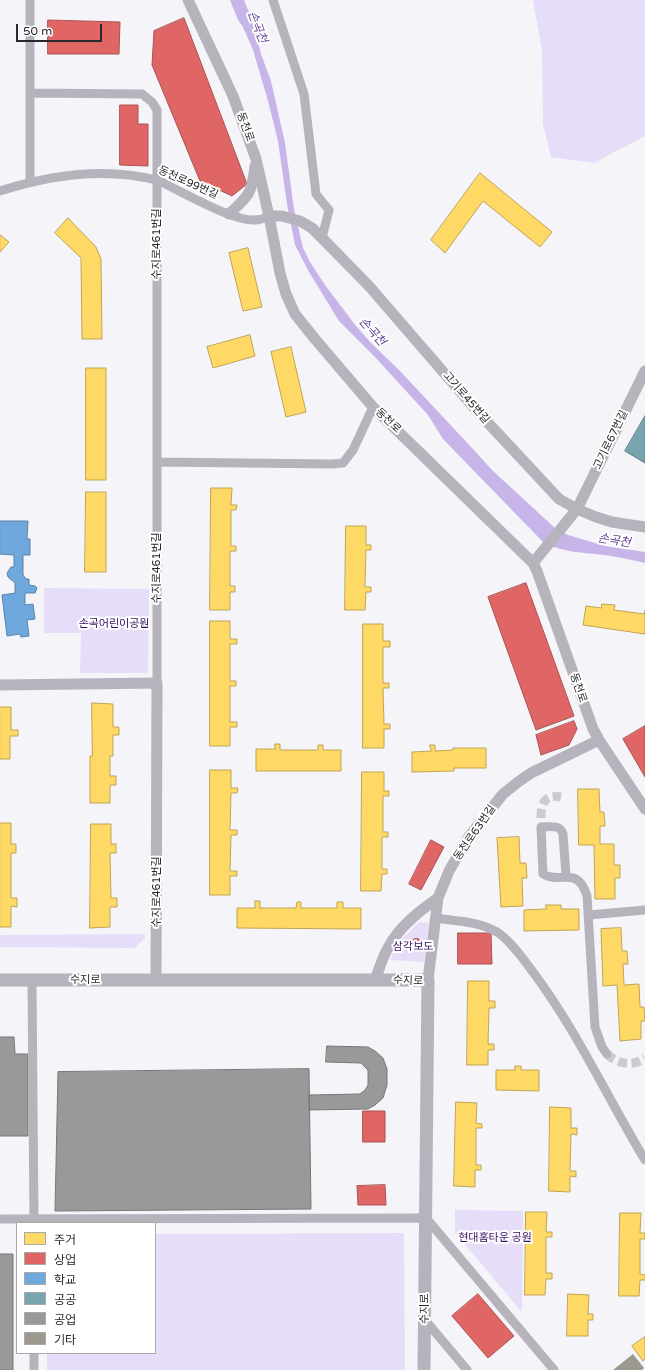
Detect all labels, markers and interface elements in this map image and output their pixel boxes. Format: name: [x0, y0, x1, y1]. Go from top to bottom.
water label: 손곡천: [244, 9, 270, 45]
scale bar: [18, 16, 104, 42]
text: 50 m: [23, 24, 52, 38]
street label: 동천로: [234, 110, 256, 144]
street label: 동천로99번길: [156, 164, 220, 202]
street label: 수지로461번길: [150, 208, 164, 280]
water label: 손곡천: [356, 315, 388, 349]
street label: 고기로45번길: [440, 369, 492, 427]
street label: 동천로: [372, 406, 404, 436]
street label: 고기로67번길: [591, 408, 631, 472]
water label: 손곡천: [597, 531, 631, 551]
street label: 수지로461번길: [150, 532, 164, 604]
park label: 손곡어린이공원: [79, 617, 149, 631]
street label: 동천로: [567, 671, 589, 705]
street label: 동천로63번길: [451, 803, 499, 863]
street label: 수지로461번길: [150, 856, 164, 928]
park label: 삼각보도: [393, 940, 433, 954]
street label: 수지로: [70, 973, 100, 987]
street label: 수지로: [393, 974, 423, 988]
legend: [16, 1222, 156, 1354]
park label: 현대홈타운 공원: [458, 1231, 532, 1245]
text: 주거: [54, 1233, 76, 1247]
text: 상업: [54, 1253, 76, 1267]
text: 학교: [54, 1273, 76, 1287]
text: 공공: [54, 1293, 76, 1307]
street label: 수지로: [418, 1294, 432, 1324]
text: 공업: [54, 1313, 76, 1327]
text: 기타: [54, 1333, 76, 1347]

